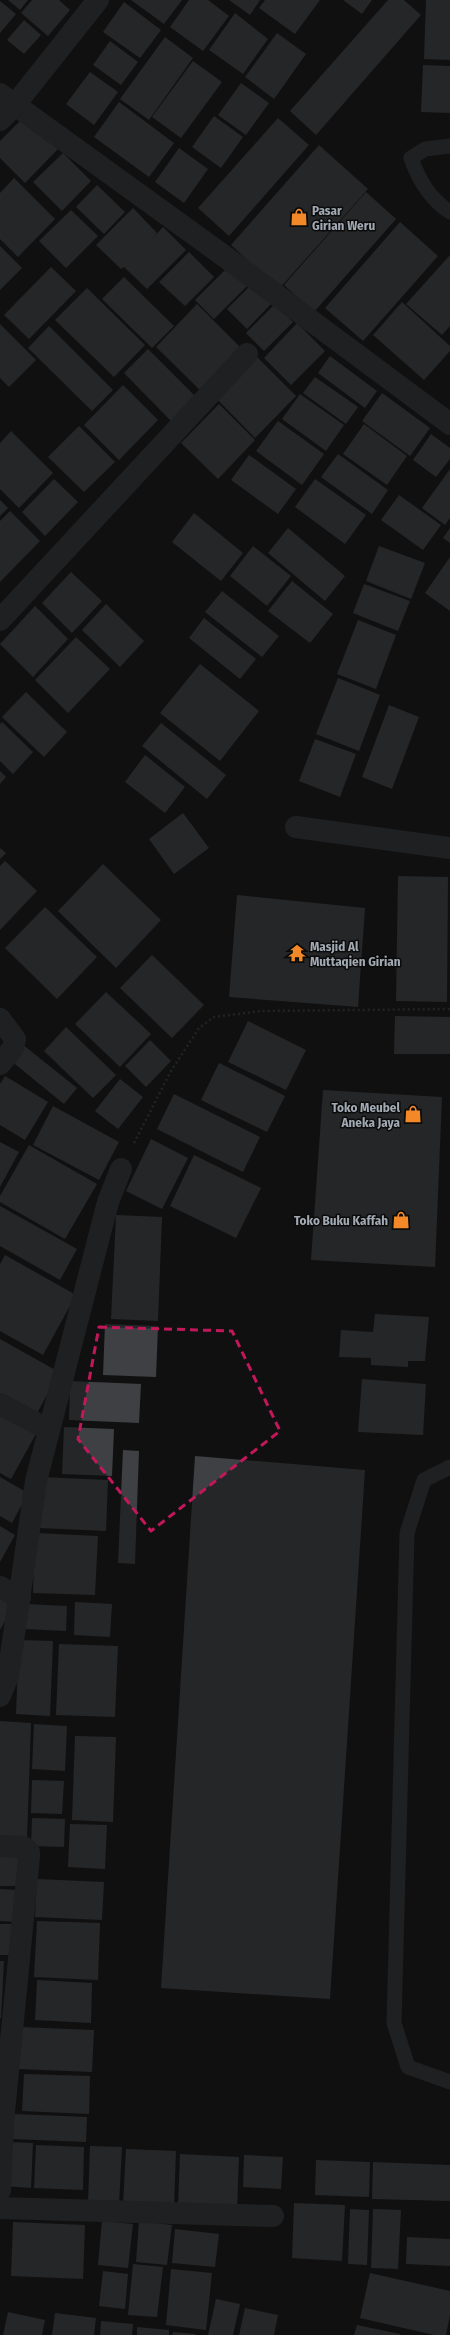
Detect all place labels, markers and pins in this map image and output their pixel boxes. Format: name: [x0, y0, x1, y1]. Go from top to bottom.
place label: Pasar Girian Weru: [312, 203, 375, 233]
shop icon: Pasar Girian Weru: [289, 207, 309, 227]
place label: Masjid Al Muttaqien Girian: [310, 939, 401, 969]
temple icon: Masjid Al Muttaqien Girian: [287, 943, 307, 963]
place label: Toko Meubel Aneka Jaya: [331, 1100, 401, 1130]
shop icon: Toko Meubel Aneka Jaya: [403, 1104, 423, 1124]
shop icon: Toko Buku Kaffah: [391, 1210, 411, 1230]
place label: Toko Buku Kaffah: [294, 1213, 388, 1228]

